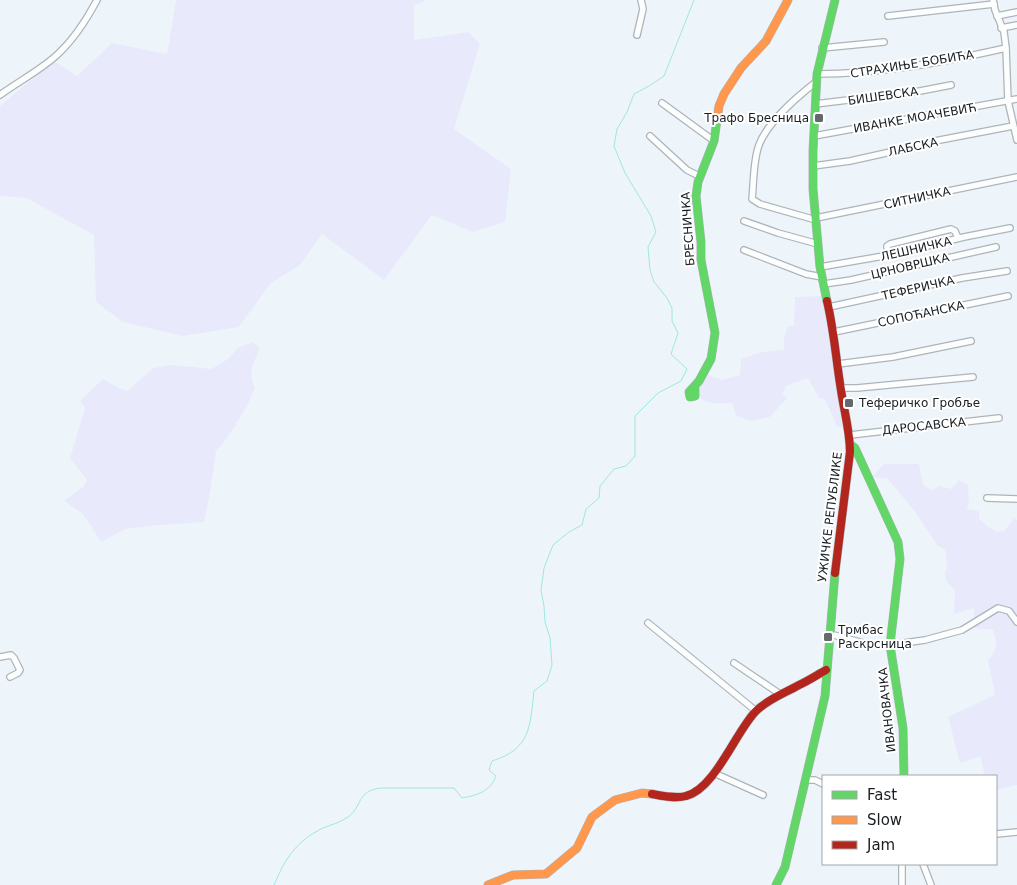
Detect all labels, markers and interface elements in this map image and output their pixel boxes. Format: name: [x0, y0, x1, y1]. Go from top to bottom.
street label: СТРАХИЊЕ БОБИЋА: [849, 47, 976, 81]
street label: БИШЕВСКА: [847, 84, 920, 108]
street label: ИВАНКЕ МОАЧЕВИЋ: [852, 100, 978, 136]
place label: Трафо Бресница: [703, 111, 809, 125]
marker: Трафо Бресница: [813, 112, 825, 124]
street label: ЛАБСКА: [887, 135, 940, 159]
street label: СИТНИЧКА: [882, 184, 952, 212]
street label: БРЕСНИЧКА: [678, 191, 698, 267]
street label: ЛЕШНИЧКА: [879, 234, 954, 264]
street label: ЦРНОВРШКА: [869, 250, 951, 282]
street label: ТЕФЕРИЧКА: [879, 273, 956, 303]
street label: СОПОЋАНСКА: [876, 298, 966, 330]
place label: Теферичко Гробље: [858, 396, 980, 410]
marker: Теферичко Гробље: [843, 397, 855, 409]
street label: ДАРОСАВСКА: [881, 415, 967, 437]
street label: УЖИЧКЕ РЕПУБЛИКЕ: [815, 451, 845, 583]
place label: Трмбас Раскрсница: [837, 623, 912, 651]
marker: Трмбас Раскрсница: [822, 631, 834, 643]
street label: ИВАНОВАЧКА: [875, 666, 898, 753]
legend: [822, 775, 997, 865]
text: Fast: [867, 786, 897, 804]
text: Slow: [867, 811, 902, 829]
text: Jam: [866, 836, 895, 854]

